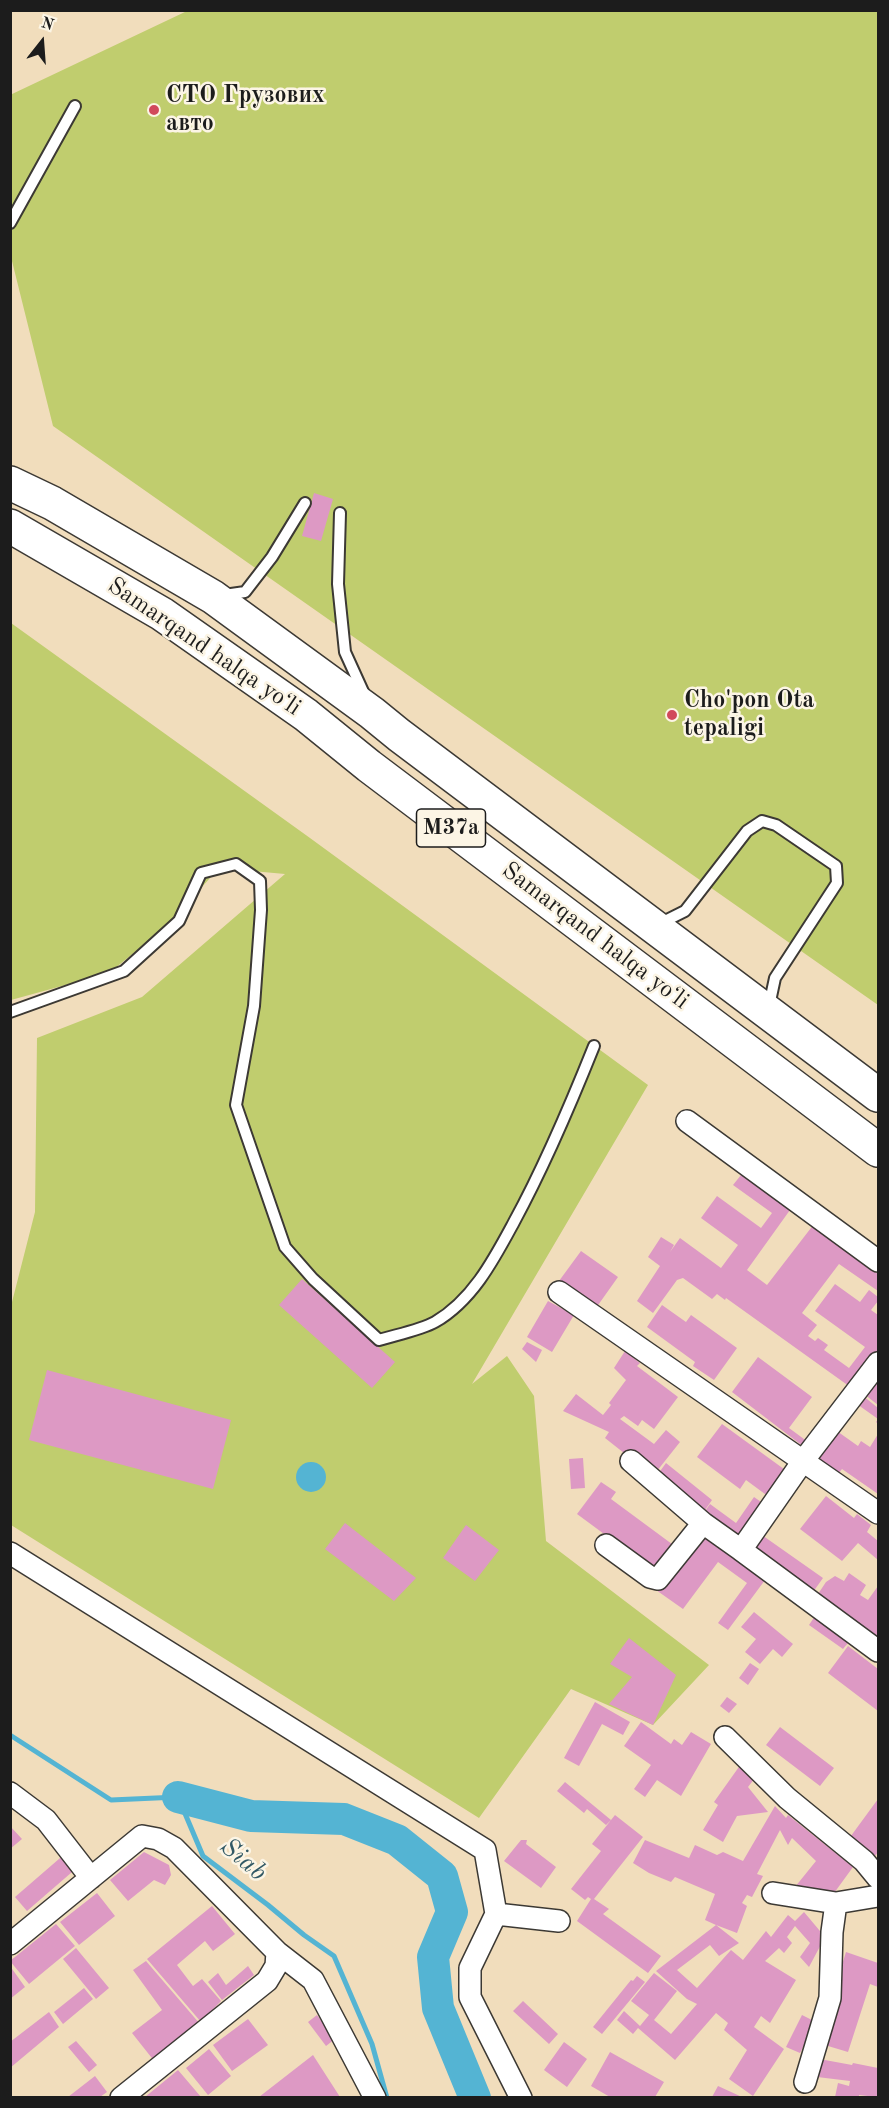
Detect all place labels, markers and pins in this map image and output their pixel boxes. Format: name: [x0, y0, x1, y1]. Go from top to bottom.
place label: СТО Грузових авто: [166, 82, 325, 138]
marker: СТО Грузових авто: [147, 103, 161, 117]
place label: Cho'pon Ota tepaligi: [684, 687, 814, 743]
marker: Cho'pon Ota tepaligi: [665, 708, 679, 722]

